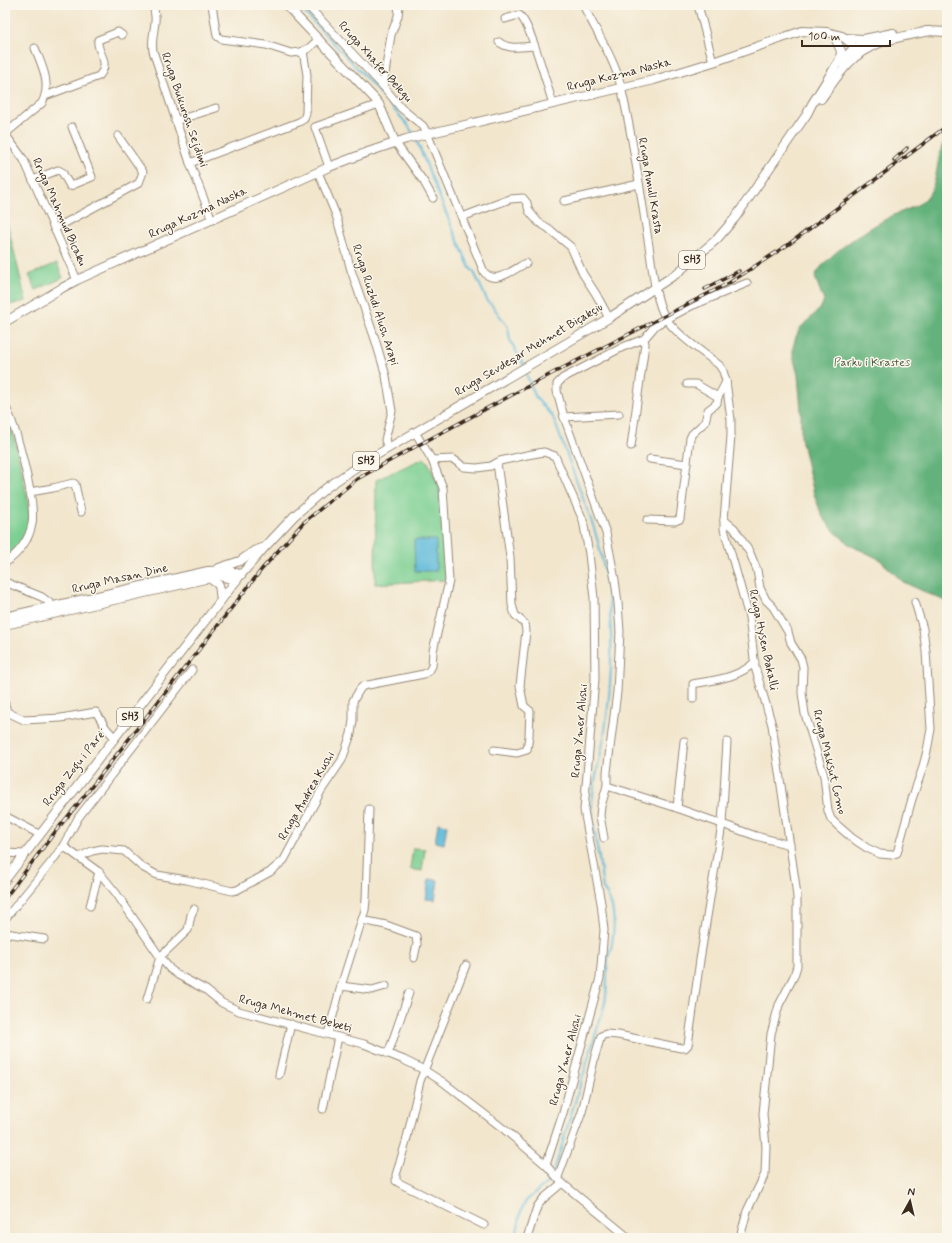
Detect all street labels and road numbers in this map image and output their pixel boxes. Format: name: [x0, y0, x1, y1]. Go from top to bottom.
street label: Rruga Xhafer Belegu: [334, 18, 416, 106]
street label: Rruga Bukurosh Sejdimi: [157, 50, 211, 170]
street label: Rruga Kozma Naska: [565, 54, 673, 96]
street label: Rruga Amull Krasta: [634, 136, 666, 236]
street label: Rruga Mahmud Bicaku: [28, 155, 90, 269]
street label: Rruga Kozma Naska: [146, 183, 250, 243]
street label: Rruga Ruzhdi Alush Arapi: [348, 242, 402, 368]
road number: SH3: [679, 251, 705, 269]
street label: Rruga Sevdeqar Mehmet Biçakçiu: [452, 299, 606, 401]
road number: SH3: [353, 452, 379, 470]
street label: Rruga Masan Dine: [70, 560, 170, 598]
street label: Rruga Hysen Bakalli: [744, 588, 782, 692]
street label: Rruga Ymer Alushi: [568, 683, 592, 779]
road number: SH3: [117, 708, 143, 726]
street label: Rruga Maksut Como: [808, 708, 850, 816]
street label: Rruga Zogu i Parë: [40, 725, 112, 810]
street label: Rruga Andrea Kushi: [275, 748, 339, 843]
street label: Rruga Mehmet Bebeti: [237, 991, 353, 1037]
street label: Rruga Ymer Alushi: [546, 1012, 586, 1108]

